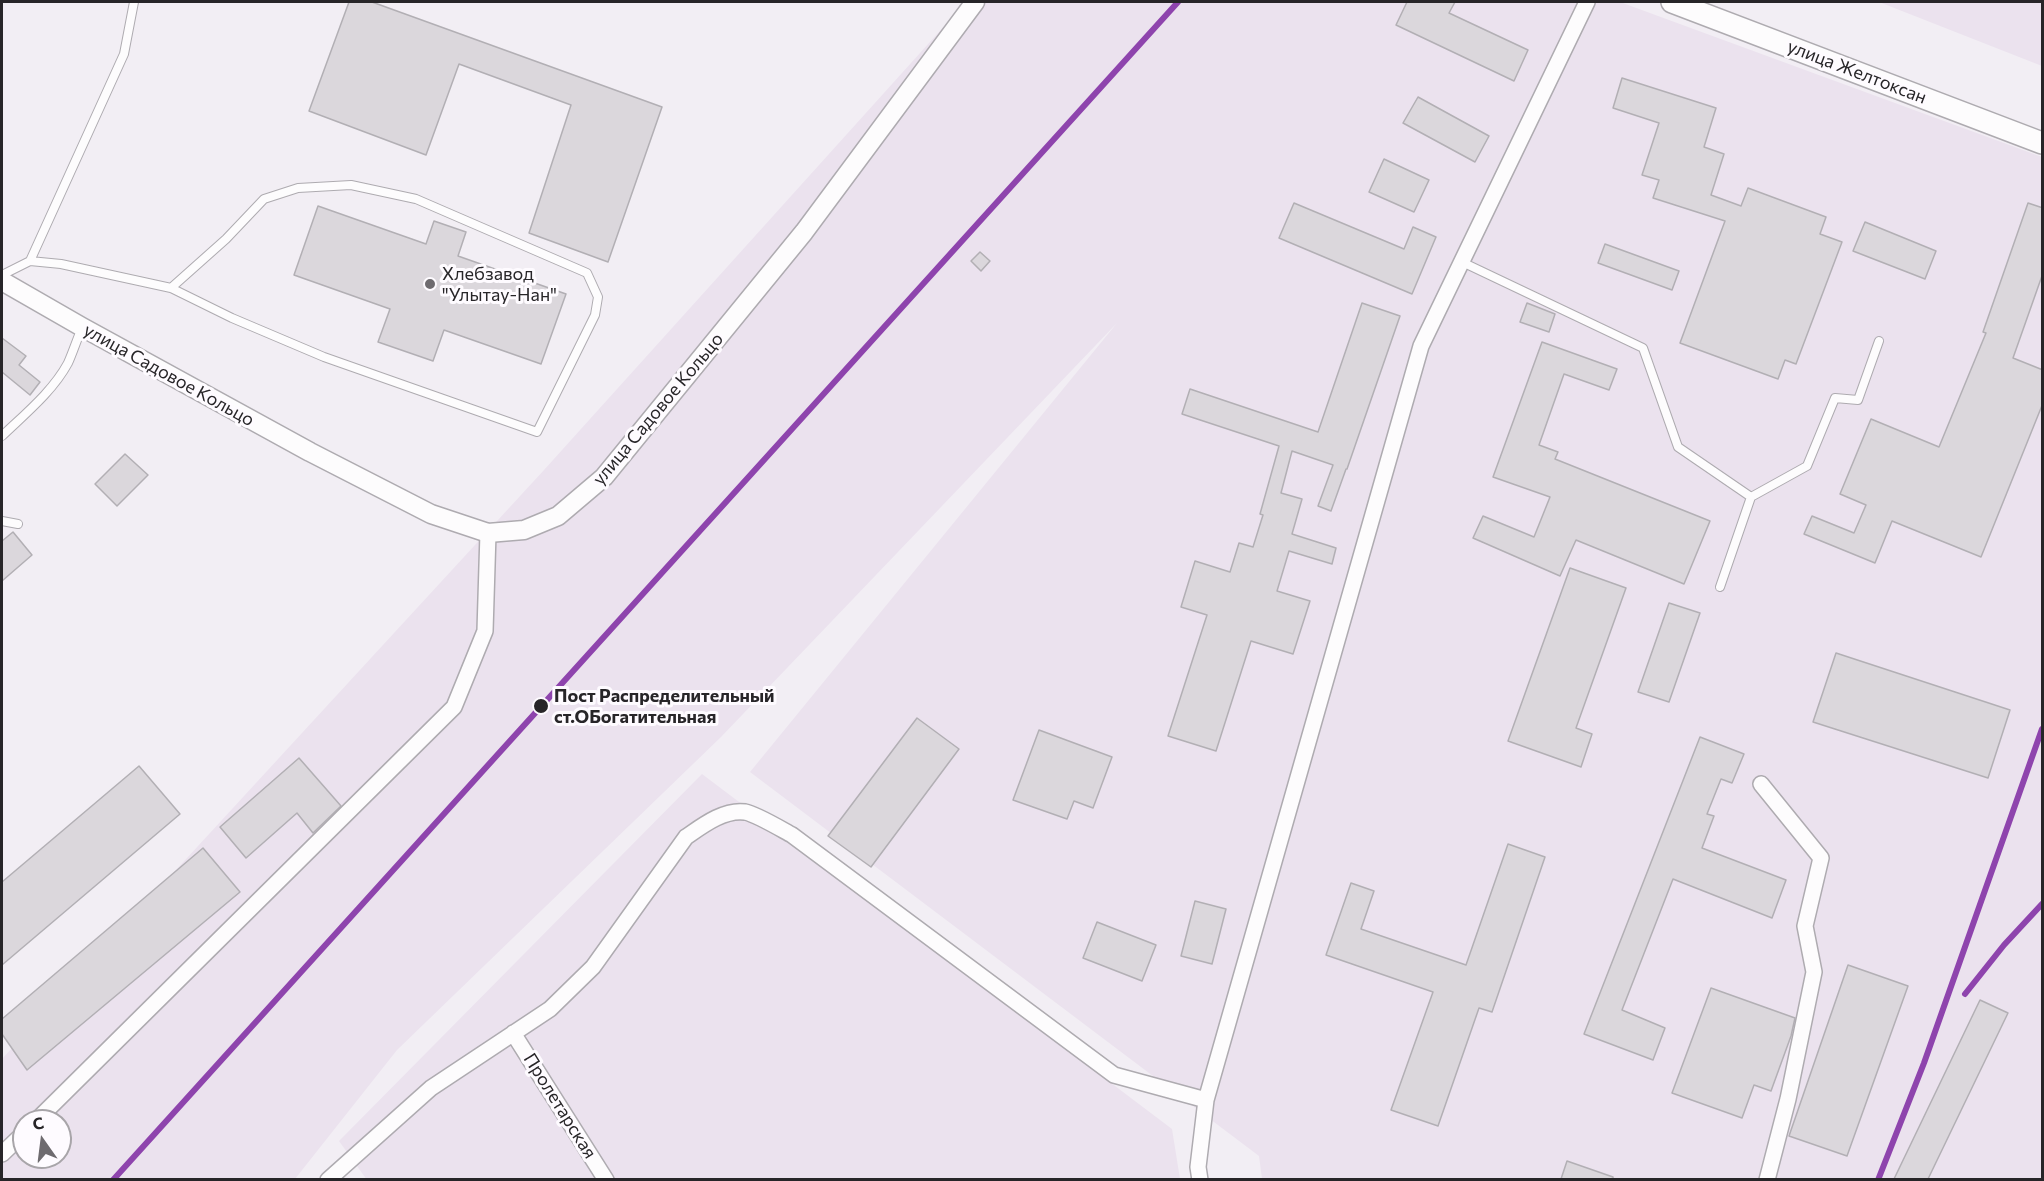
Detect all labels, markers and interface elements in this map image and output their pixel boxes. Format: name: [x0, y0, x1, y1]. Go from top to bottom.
street label: улица Желтоксан: [1784, 36, 1930, 108]
place label: Хлебзавод "Улытау-Нан": [442, 263, 557, 306]
marker: Хлебзавод "Улытау-Нан": [423, 277, 437, 291]
street label: улица Садовое Кольцо: [80, 319, 258, 431]
street label: улица Садовое Кольцо: [588, 329, 728, 489]
place label: Пост Распределительный ст.ОБогатительная: [554, 685, 775, 728]
marker: Пост Распределительный ст.ОБогатительная: [532, 697, 550, 715]
street label: Пролетарская: [519, 1049, 601, 1163]
north arrow: [12, 1109, 72, 1169]
text: С: [30, 1112, 46, 1134]

